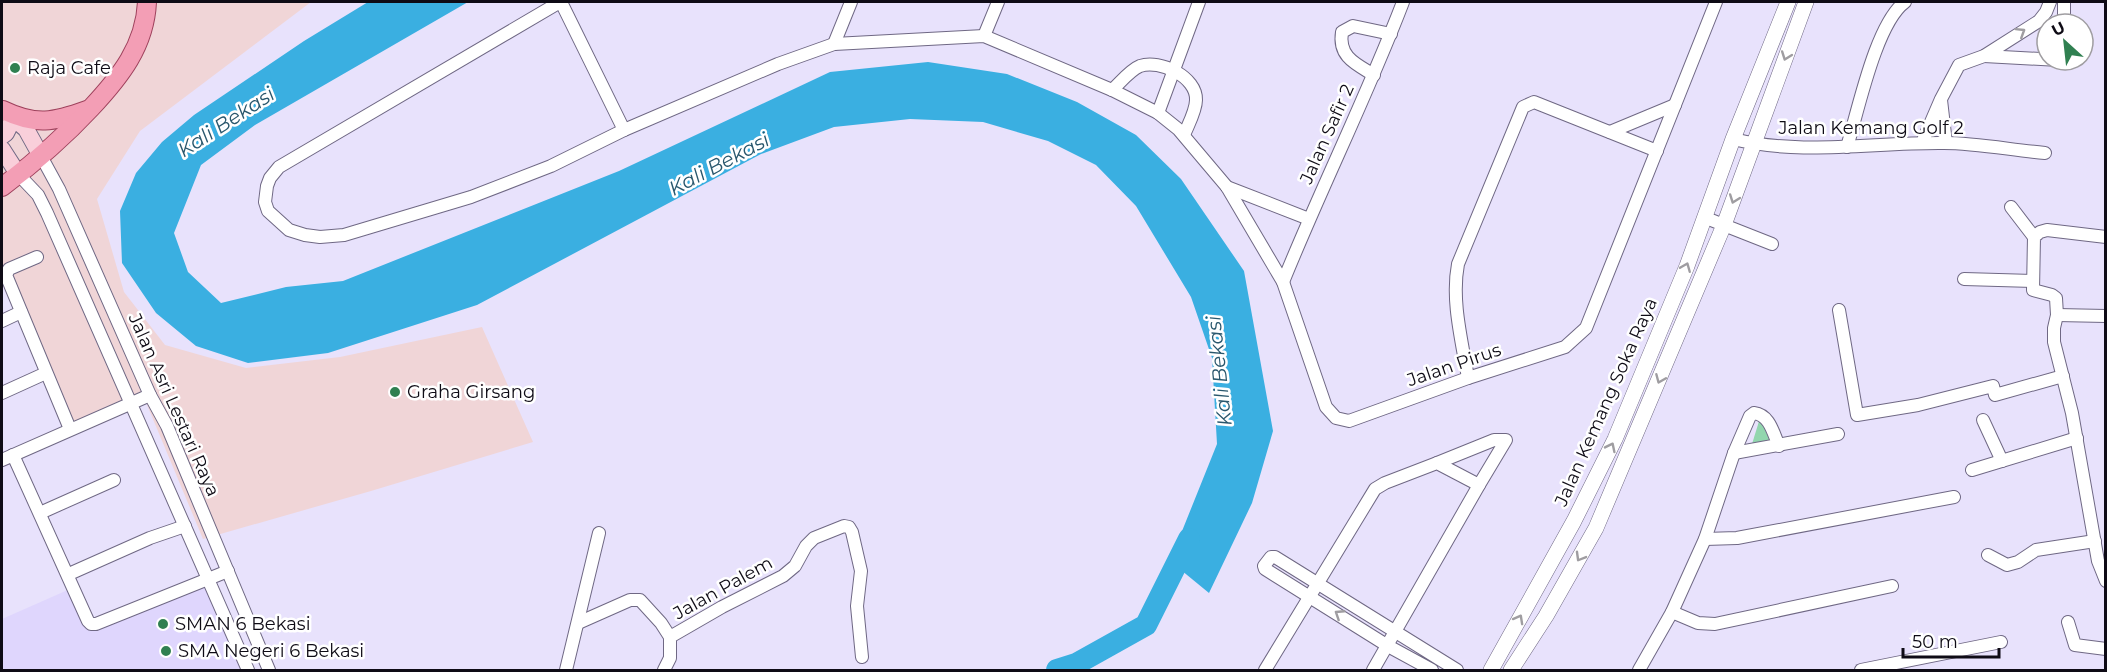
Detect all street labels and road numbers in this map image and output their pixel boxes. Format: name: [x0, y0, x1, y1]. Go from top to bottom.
street label: Jalan Safir 2: [1295, 81, 1359, 188]
street label: Jalan Kemang Golf 2: [1777, 117, 1964, 139]
street label: Jalan Kemang Soka Raya: [1550, 294, 1662, 510]
street label: Jalan Asri Lestari Raya: [123, 309, 224, 500]
street label: Jalan Pirus: [1403, 339, 1504, 392]
street label: Jalan Palem: [669, 552, 776, 625]

